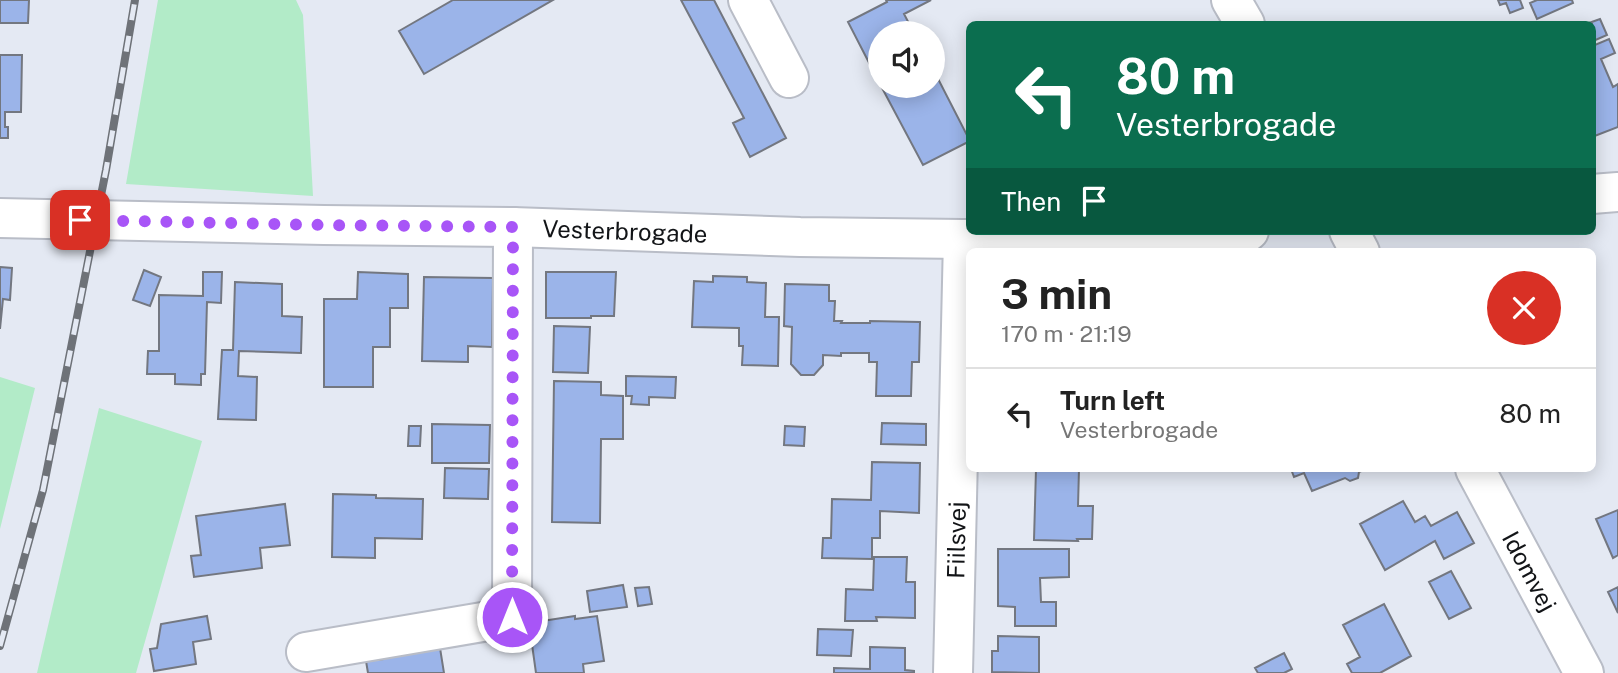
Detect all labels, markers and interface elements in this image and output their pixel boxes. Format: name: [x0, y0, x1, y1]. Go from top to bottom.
map controls: [868, 21, 945, 98]
button: sound: [868, 21, 945, 98]
text: 80 m: [1116, 47, 1235, 105]
icon: left: [1001, 49, 1092, 140]
text: Vesterbrogade: [1116, 106, 1336, 143]
icon: arrive: [1075, 182, 1113, 220]
text: Then: [1001, 186, 1061, 217]
pin: [50, 190, 110, 250]
icon: arrive: [61, 201, 99, 239]
street label: Vesterbrogade: [542, 214, 708, 248]
text: 3 min: [1001, 269, 1112, 318]
button: close: [1487, 271, 1561, 345]
text: 170 m · 21:19: [1001, 320, 1132, 347]
text: Turn left: [1060, 385, 1165, 416]
icon: left: [1001, 395, 1039, 433]
text: 80 m: [1500, 398, 1561, 429]
text: Vesterbrogade: [1060, 416, 1218, 443]
street label: Fiilsvej: [941, 501, 971, 579]
street label: Idomvej: [1497, 526, 1562, 616]
position arrow: [475, 580, 549, 654]

